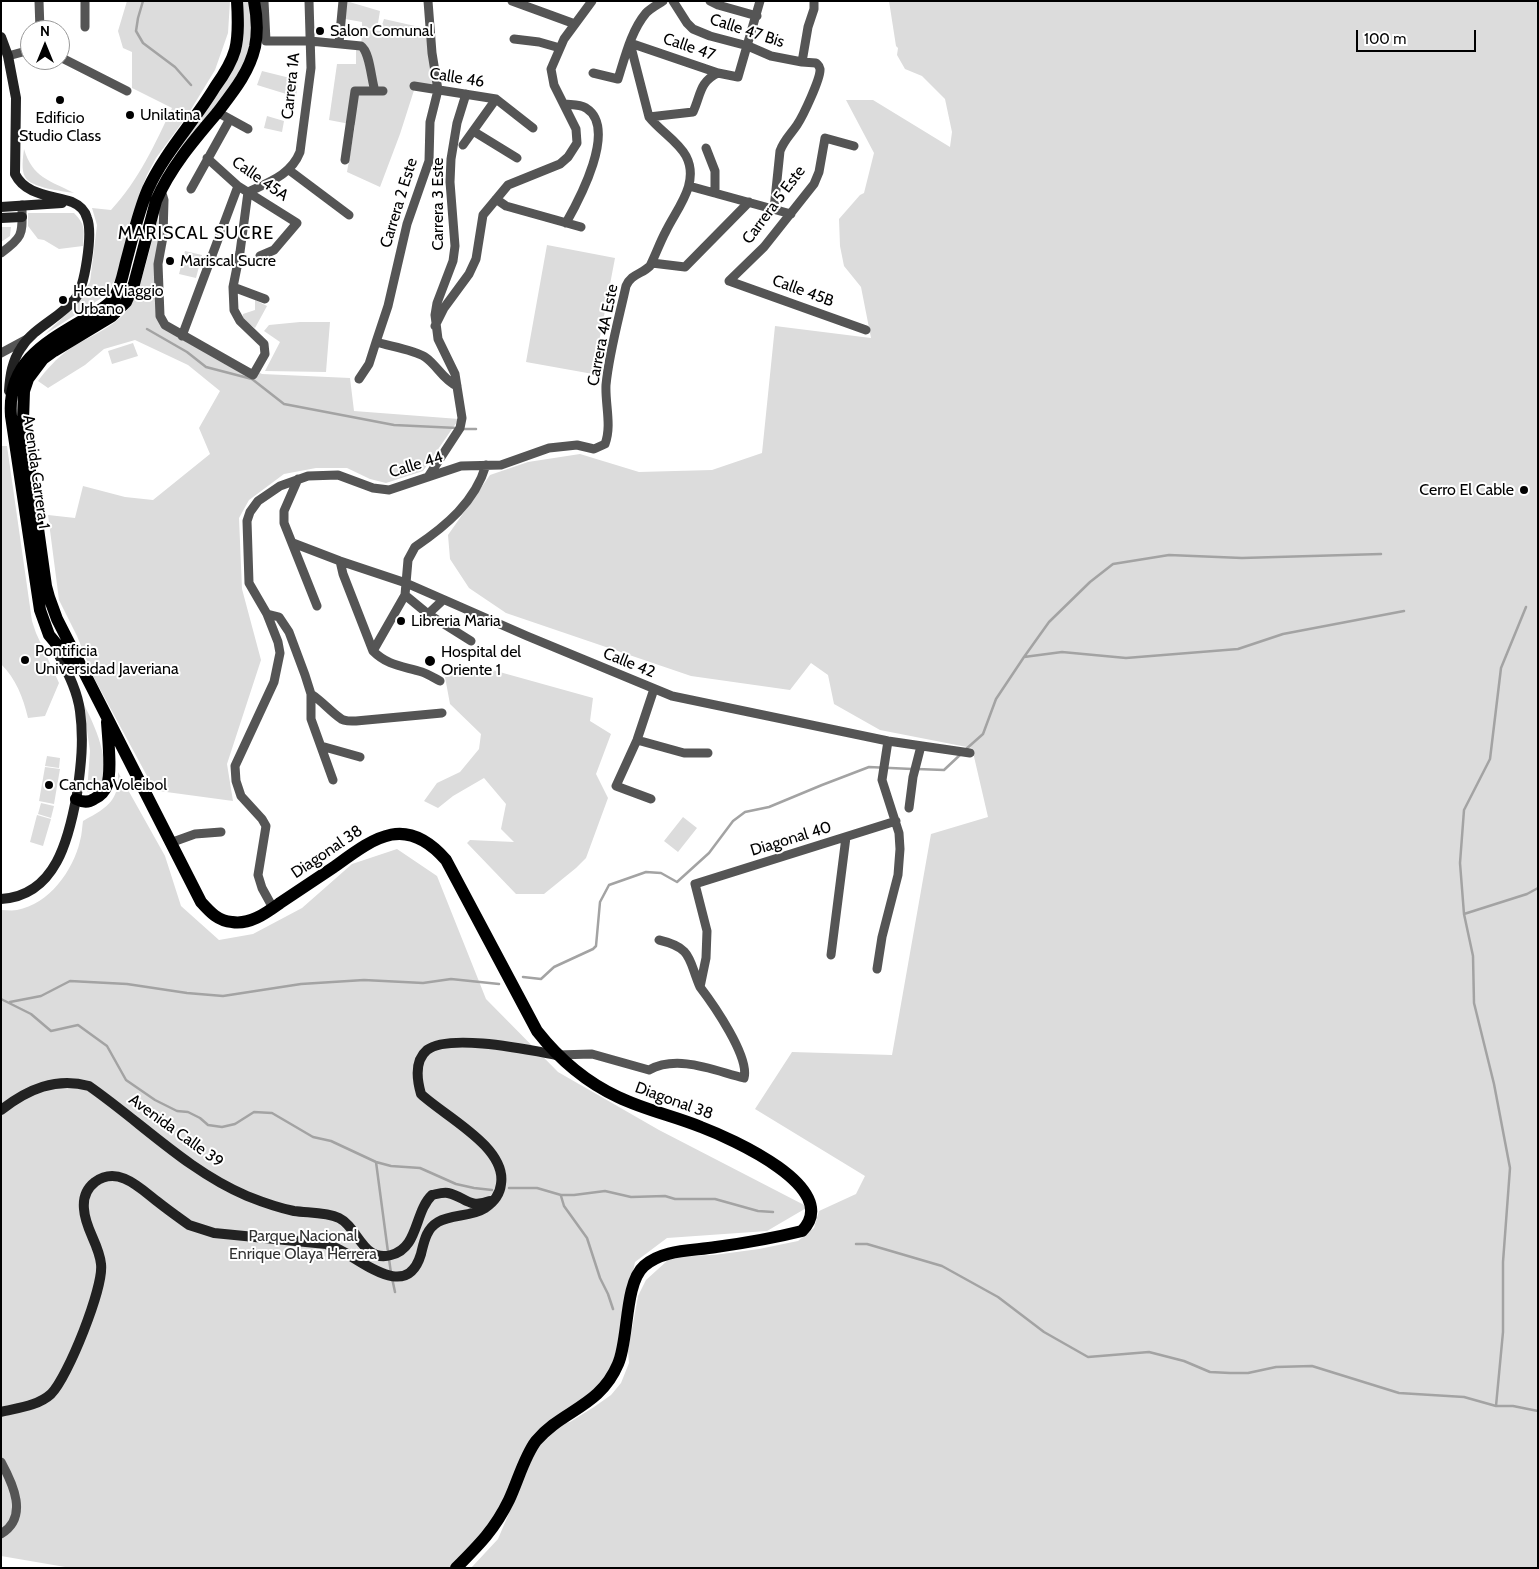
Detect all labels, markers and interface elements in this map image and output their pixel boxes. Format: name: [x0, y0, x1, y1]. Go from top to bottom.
street label: Calle 47 Bis: [707, 10, 787, 52]
north arrow: [20, 20, 70, 70]
scale bar: [1359, 20, 1479, 52]
place label: Salon Comunal: [330, 21, 433, 41]
text: N: [40, 22, 50, 40]
marker: Salon Comunal: [314, 25, 326, 37]
street label: Calle 47: [660, 29, 718, 65]
text: 100 m: [1364, 30, 1406, 48]
street label: Carrera 1A: [278, 52, 304, 120]
street label: Calle 46: [428, 64, 486, 92]
marker: Edificio Studio Class: [54, 94, 66, 106]
place label: Unilatina: [140, 105, 200, 125]
place label: Edificio Studio Class: [19, 108, 101, 146]
marker: Unilatina: [124, 109, 136, 121]
street label: Calle 45A: [228, 153, 292, 205]
street label: Carrera 2 Este: [376, 156, 422, 250]
street label: Carrera 3 Este: [428, 157, 448, 251]
street label: Carrera 5 Este: [738, 162, 810, 248]
district label: MARISCAL SUCRE: [116, 223, 276, 245]
place label: Mariscal Sucre: [180, 251, 276, 271]
marker: Mariscal Sucre: [164, 255, 176, 267]
street label: Calle 45B: [770, 271, 836, 311]
place label: Hotel Viaggio Urbano: [73, 281, 164, 319]
street label: Carrera 4A Este: [584, 282, 622, 388]
marker: Hotel Viaggio Urbano: [57, 294, 69, 306]
street label: Avenida Carrera 1: [19, 414, 53, 530]
street label: Calle 44: [387, 448, 445, 482]
place label: Cerro El Cable: [1419, 480, 1514, 500]
marker: Cerro El Cable: [1518, 484, 1530, 496]
place label: Libreria Maria: [411, 611, 501, 631]
marker: Libreria Maria: [395, 615, 407, 627]
place label: Pontificia Universidad Javeriana: [35, 641, 179, 679]
place label: Hospital del Oriente 1: [441, 642, 521, 680]
street label: Calle 42: [600, 644, 658, 682]
marker: Pontificia Universidad Javeriana: [19, 654, 31, 666]
marker: Hospital del Oriente 1: [423, 654, 437, 668]
place label: Cancha Voleibol: [59, 775, 167, 795]
marker: Cancha Voleibol: [43, 779, 55, 791]
street label: Diagonal 40: [748, 818, 834, 860]
street label: Diagonal 38: [288, 821, 366, 883]
street label: Diagonal 38: [632, 1078, 716, 1124]
street label: Avenida Calle 39: [125, 1090, 227, 1172]
park label: Parque Nacional Enrique Olaya Herrera: [229, 1226, 377, 1264]

